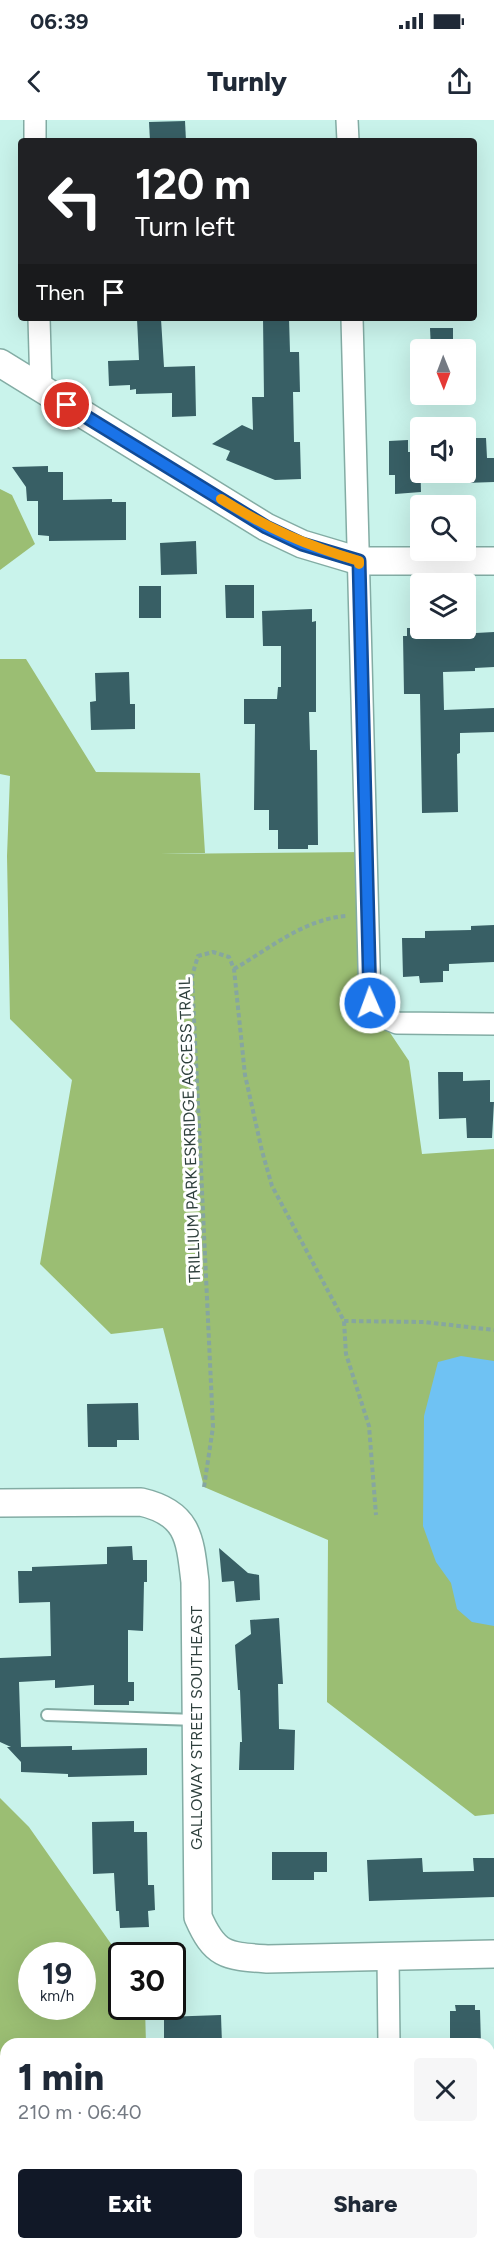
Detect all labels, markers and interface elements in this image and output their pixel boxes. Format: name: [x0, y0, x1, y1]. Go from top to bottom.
text: 06:39: [30, 8, 89, 35]
icon: back: [18, 65, 51, 98]
text: Turnly: [207, 65, 287, 98]
icon: share: [443, 65, 476, 98]
text: 120 m: [135, 159, 251, 210]
icon: left: [36, 162, 114, 240]
text: Turn left: [135, 210, 235, 243]
icon: arrive: [97, 276, 130, 309]
text: Then: [36, 279, 85, 306]
north arrow: [410, 339, 476, 405]
map controls: [410, 339, 476, 639]
pin: [41, 379, 92, 430]
icon: arrive: [50, 388, 83, 421]
button: sound: [410, 417, 476, 483]
button: search: [410, 495, 476, 561]
button: layers: [410, 573, 476, 639]
position arrow: [338, 971, 402, 1035]
street label: TRILLIUM PARK ESKRIDGE ACCESS TRAIL: [175, 976, 204, 1283]
street label: GALLOWAY STREET SOUTHEAST: [187, 1606, 206, 1850]
speed limit sign: 30: [108, 1942, 186, 2020]
text: 19: [42, 1955, 72, 1992]
text: km/h: [40, 1987, 74, 2005]
text: 1 min: [18, 2056, 104, 2099]
button: close: [414, 2058, 477, 2121]
text: 210 m · 06:40: [18, 2100, 142, 2124]
button: Exit: [18, 2169, 242, 2238]
button: Share: [254, 2169, 477, 2238]

